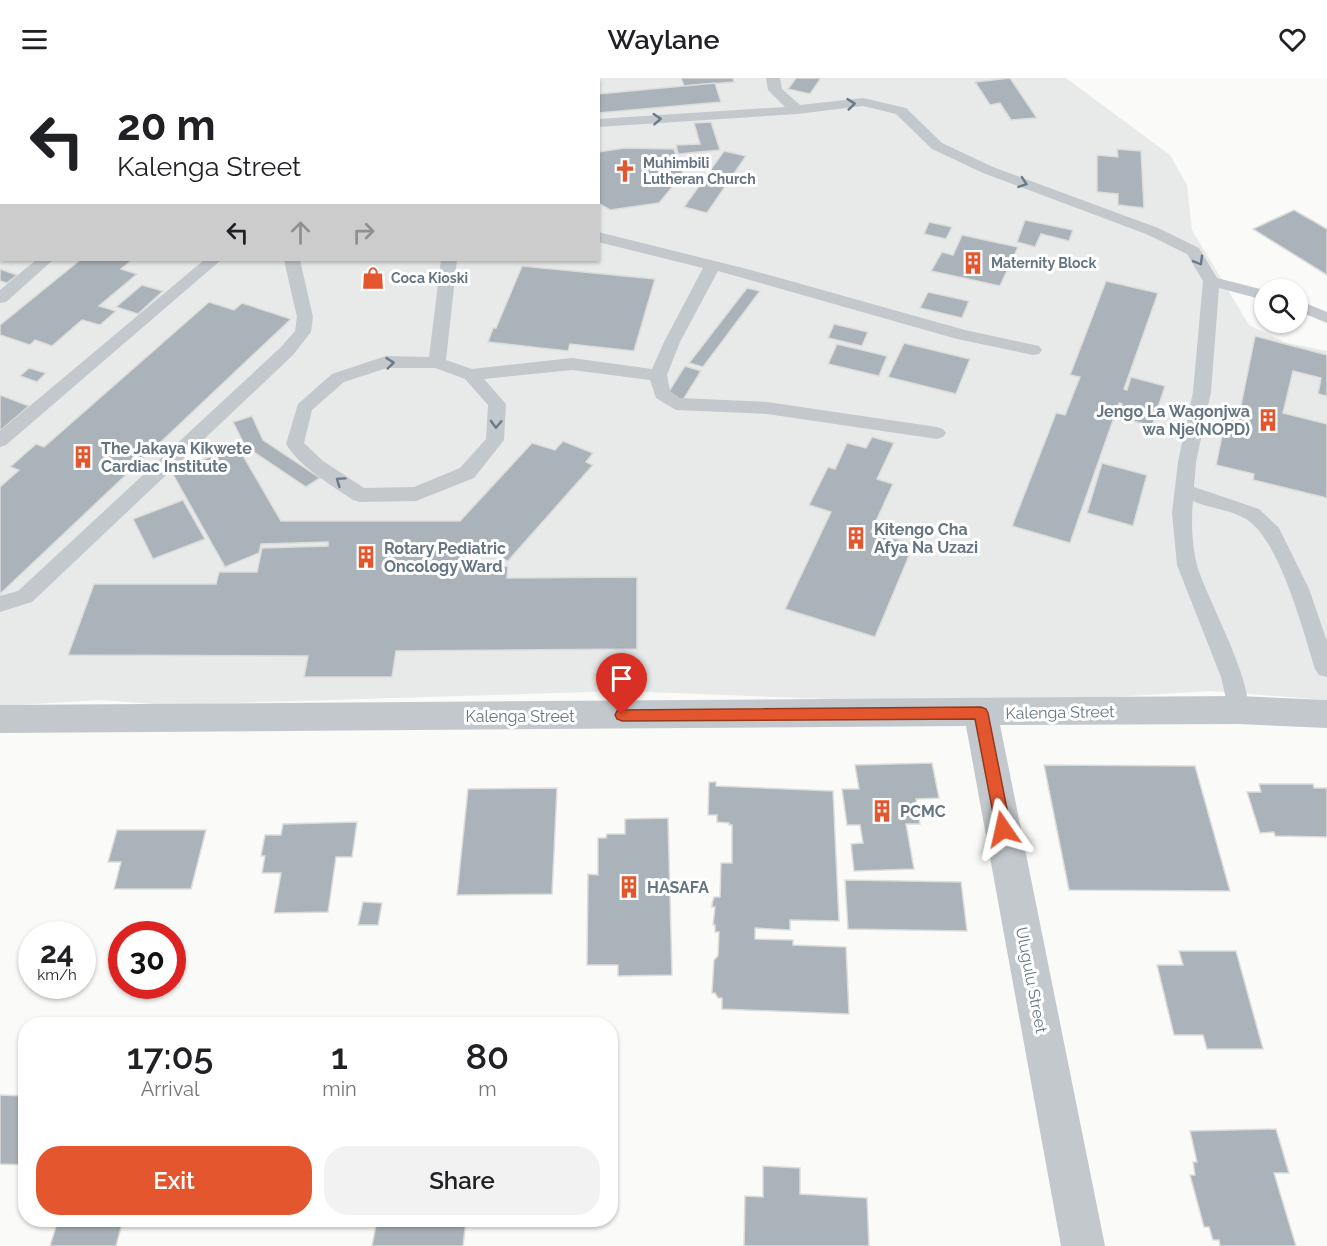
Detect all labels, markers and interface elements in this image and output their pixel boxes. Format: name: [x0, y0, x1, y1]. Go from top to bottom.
icon: menu: [18, 23, 51, 56]
icon: heart: [1276, 23, 1309, 56]
text: Waylane: [608, 24, 719, 55]
one-way arrow: [847, 98, 856, 110]
text: 20 m: [117, 101, 216, 150]
icon: left: [18, 102, 96, 180]
one-way arrow: [652, 113, 661, 126]
text: Kalenga Street: [117, 151, 301, 182]
place label: Muhimbili Lutheran Church: [643, 155, 756, 187]
church icon: Muhimbili Lutheran Church: [612, 158, 638, 184]
one-way arrow: [1017, 175, 1028, 188]
icon: left: [221, 216, 254, 249]
icon: ahead: [284, 216, 317, 249]
icon: right: [347, 216, 380, 249]
building icon: Maternity Block: [960, 250, 986, 276]
place label: Maternity Block: [991, 255, 1096, 271]
one-way arrow: [1192, 255, 1203, 265]
shop icon: Coca Kioski: [360, 265, 386, 291]
place label: Coca Kioski: [391, 270, 468, 286]
map controls: [1254, 279, 1308, 333]
button: search: [1254, 279, 1308, 333]
one-way arrow: [385, 357, 395, 370]
place label: Jengo La Wagonjwa wa Nje(NOPD): [1096, 402, 1250, 439]
building icon: Jengo La Wagonjwa wa Nje(NOPD): [1255, 407, 1281, 433]
one-way arrow: [489, 420, 502, 429]
place label: The Jakaya Kikwete Cardiac Institute: [101, 439, 252, 476]
building icon: The Jakaya Kikwete Cardiac Institute: [70, 444, 96, 470]
one-way arrow: [335, 477, 346, 488]
place label: Kitengo Cha Afya Na Uzazi: [874, 520, 978, 557]
building icon: Kitengo Cha Afya Na Uzazi: [843, 525, 869, 551]
place label: Rotary Pediatric Oncology Ward: [384, 539, 506, 576]
building icon: Rotary Pediatric Oncology Ward: [353, 544, 379, 570]
pin: [596, 653, 647, 715]
icon: arrive: [605, 662, 638, 695]
street label: Kalenga Street: [1005, 702, 1115, 723]
street label: Kalenga Street: [465, 707, 575, 726]
position arrow: [971, 797, 1035, 861]
building icon: PCMC: [869, 798, 895, 824]
place label: PCMC: [900, 802, 946, 821]
building icon: HASAFA: [616, 874, 642, 900]
place label: HASAFA: [647, 878, 709, 897]
speed limit sign: 30: [108, 921, 186, 999]
street label: Ulugulu Street: [1012, 926, 1051, 1035]
text: 24: [40, 935, 74, 970]
text: km/h: [37, 966, 77, 984]
text: 17:05: [127, 1035, 213, 1077]
text: 1: [331, 1035, 348, 1077]
text: 80: [465, 1035, 509, 1077]
text: Arrival: [141, 1077, 199, 1101]
text: min: [322, 1077, 357, 1101]
text: m: [478, 1077, 497, 1101]
button: Exit: [36, 1146, 312, 1215]
button: Share: [324, 1146, 600, 1215]

